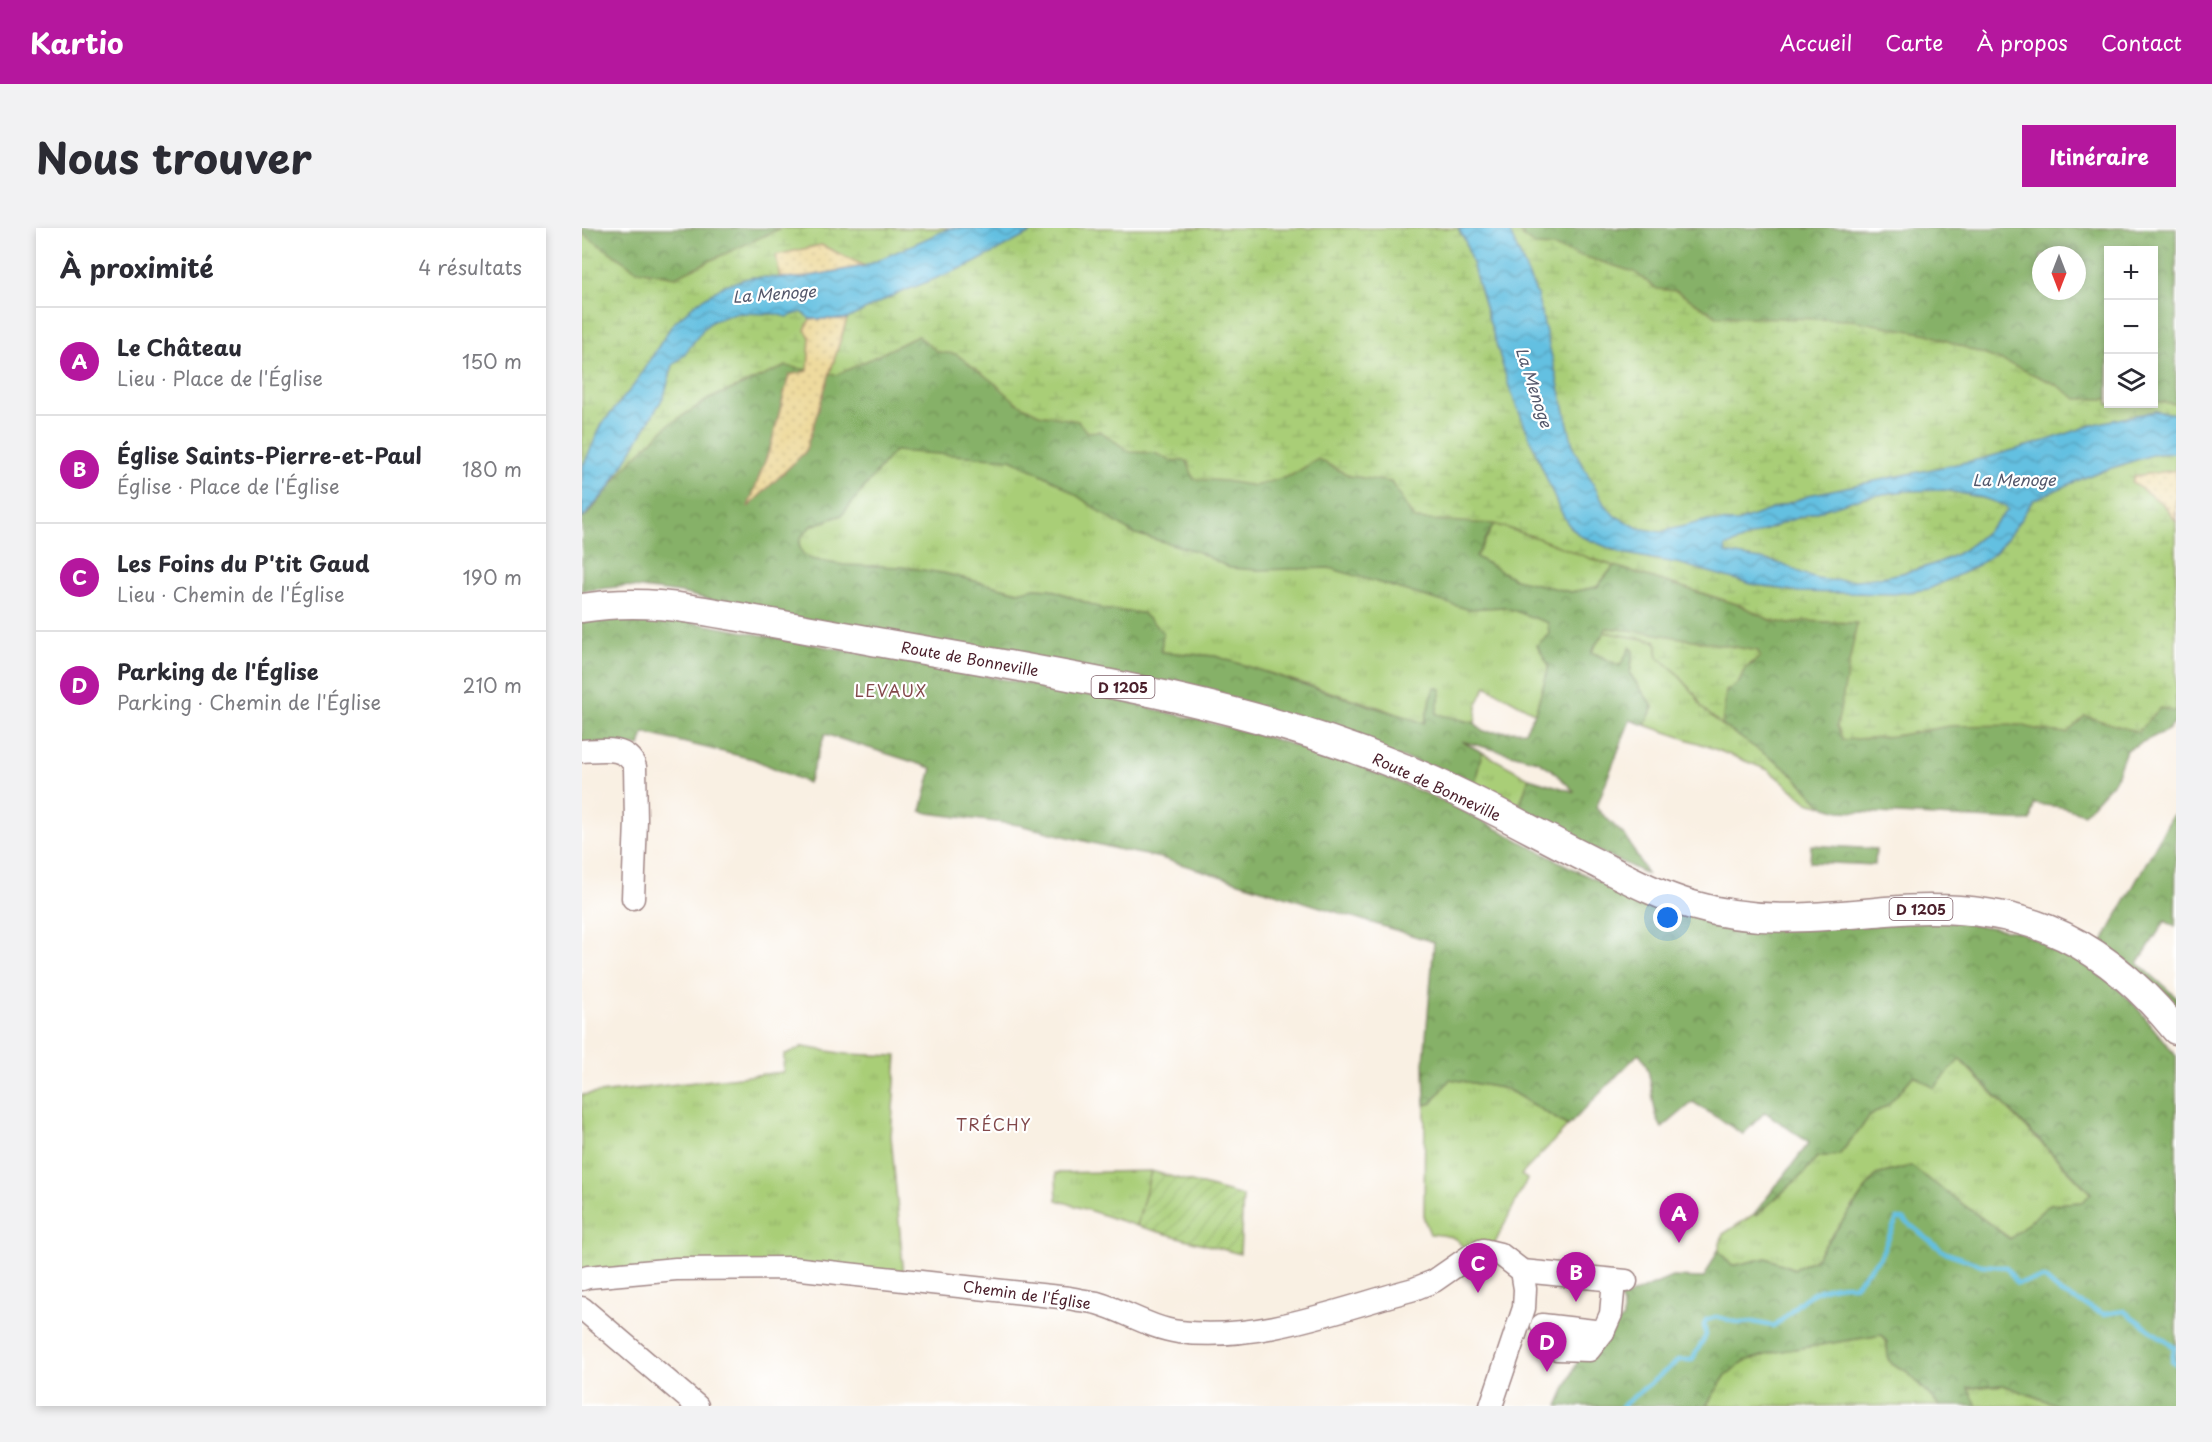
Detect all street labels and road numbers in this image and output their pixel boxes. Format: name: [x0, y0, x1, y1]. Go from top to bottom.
street label: Route de Bonneville: [899, 635, 1041, 681]
road number: D 1205: [1092, 676, 1154, 698]
street label: Route de Bonneville: [1369, 746, 1505, 826]
road number: D 1205: [1890, 898, 1952, 920]
street label: Chemin de l'Église: [962, 1274, 1092, 1314]

